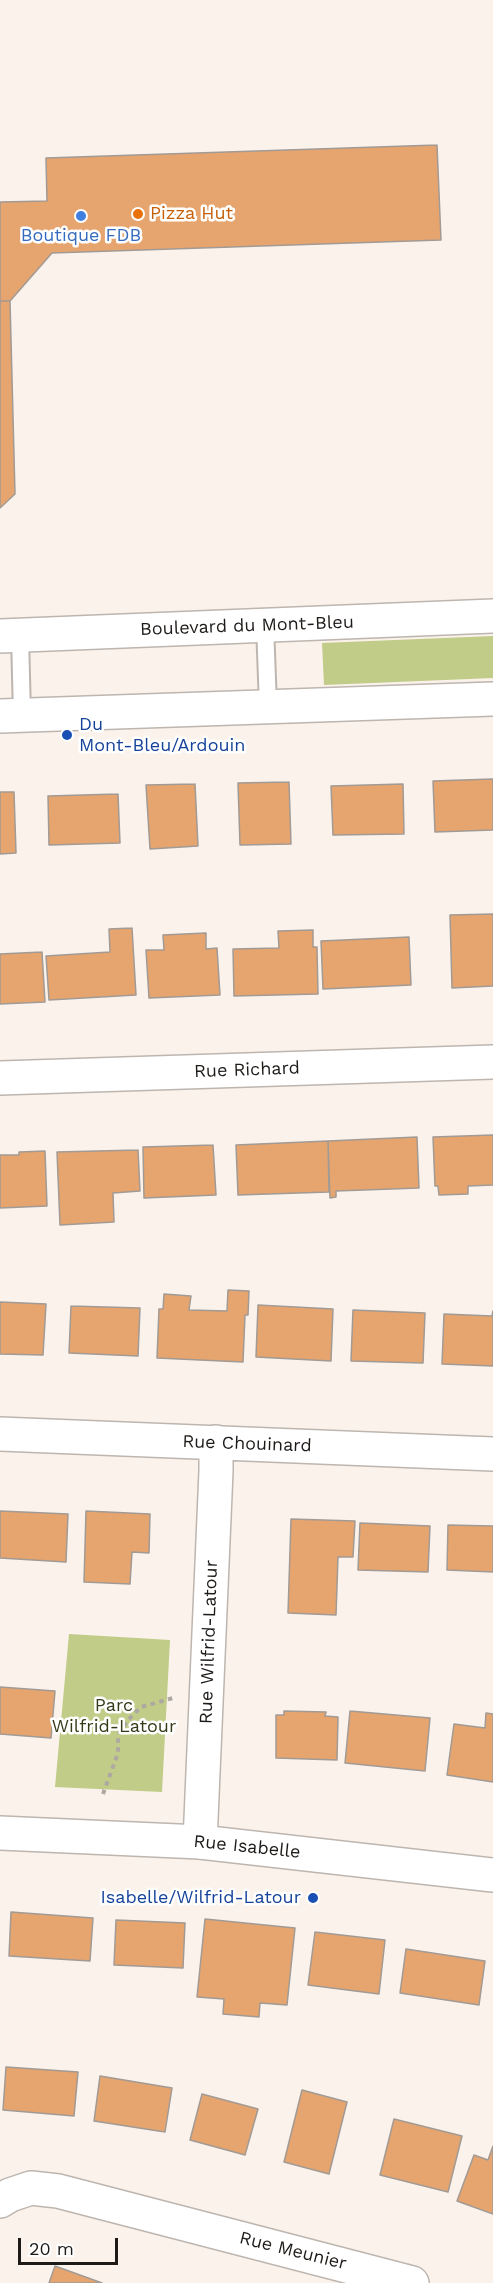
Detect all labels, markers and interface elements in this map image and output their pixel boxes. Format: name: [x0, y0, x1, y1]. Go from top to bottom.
place label: Pizza Hut: [150, 203, 233, 225]
marker: Pizza Hut: [131, 207, 145, 221]
marker: Boutique FDB: [74, 209, 88, 223]
place label: Boutique FDB: [21, 225, 141, 247]
street label: Boulevard du Mont-Bleu: [140, 611, 354, 641]
place label: Du Mont-Bleu/Ardouin: [79, 714, 245, 756]
marker: Du Mont-Bleu/Ardouin: [60, 728, 74, 742]
street label: Rue Richard: [194, 1057, 300, 1083]
street label: Rue Chouinard: [182, 1431, 312, 1457]
street label: Rue Wilfrid-Latour: [195, 1560, 223, 1724]
park label: Parc Wilfrid-Latour: [52, 1695, 176, 1738]
street label: Rue Isabelle: [193, 1831, 301, 1863]
place label: Isabelle/Wilfrid-Latour: [101, 1887, 301, 1909]
marker: Isabelle/Wilfrid-Latour: [306, 1891, 320, 1905]
scale bar: [21, 2226, 122, 2264]
street label: Rue Meunier: [237, 2227, 349, 2275]
text: 20 m: [29, 2238, 74, 2259]

